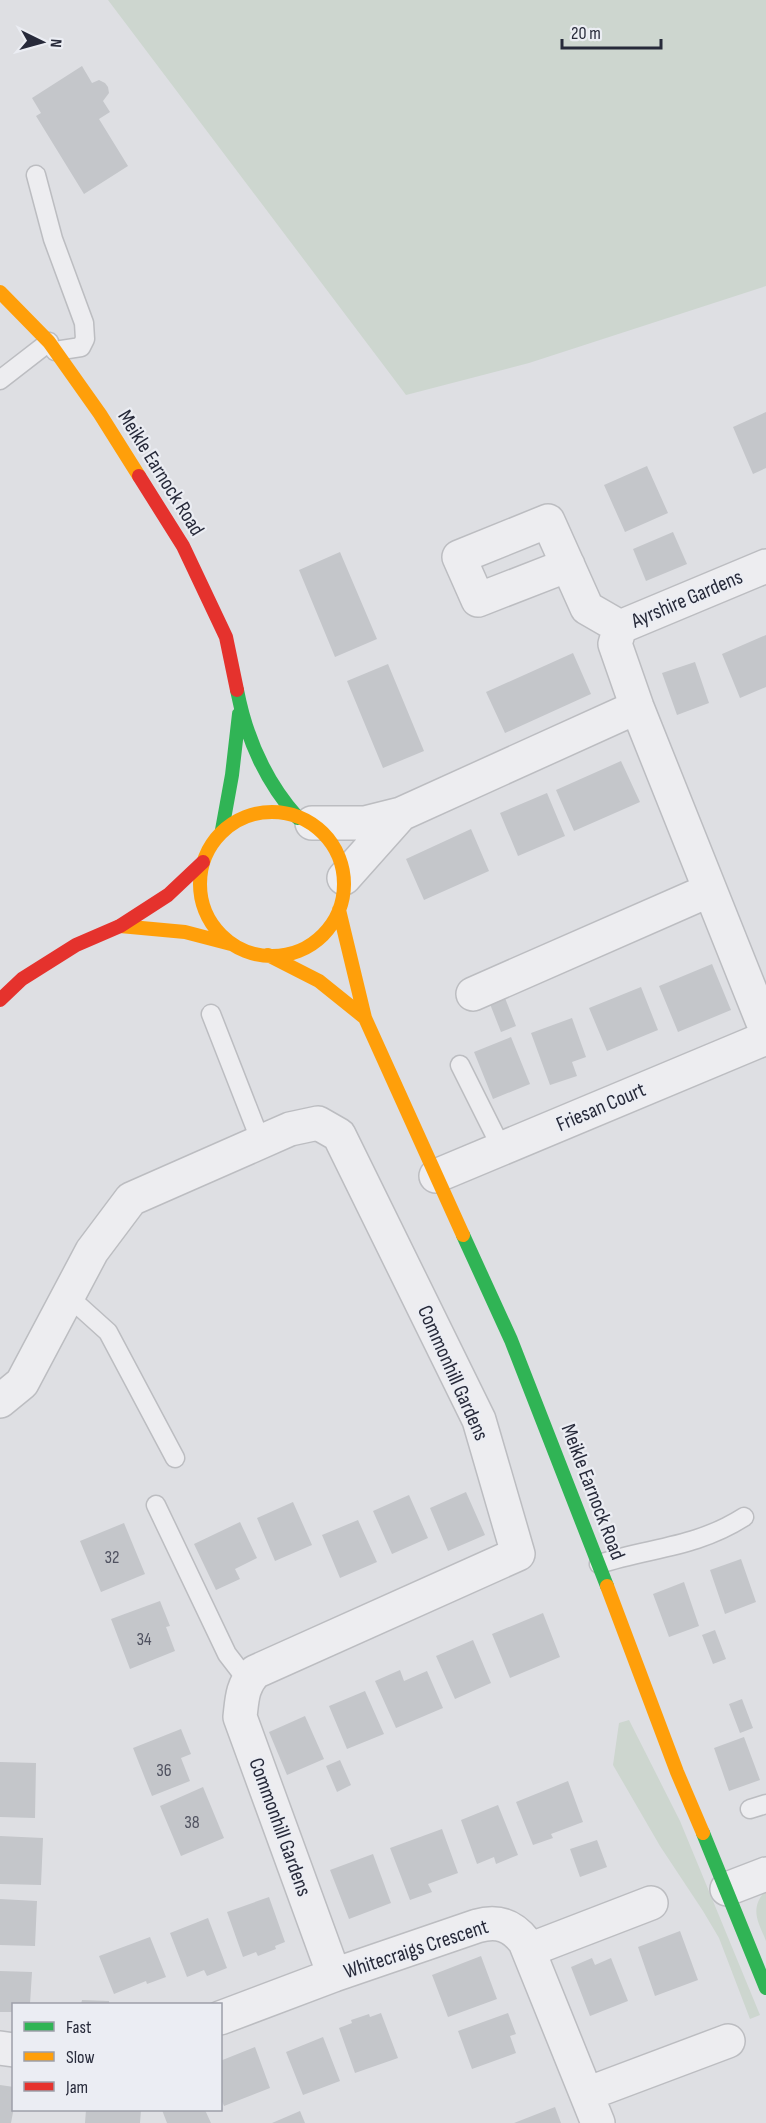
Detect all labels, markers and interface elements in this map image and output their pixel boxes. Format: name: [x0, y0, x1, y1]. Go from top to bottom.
north arrow: [12, 12, 72, 72]
scale bar: [562, 12, 661, 50]
text: 20 m: [571, 23, 601, 44]
text: N: [46, 38, 65, 48]
street label: Meikle Earnock Road: [112, 406, 210, 540]
street label: Ayrshire Gardens: [627, 564, 746, 634]
street label: Friesan Court: [553, 1077, 649, 1137]
street label: Commonhill Gardens: [412, 1302, 494, 1444]
street label: Meikle Earnock Road: [556, 1421, 630, 1563]
house number: 32: [105, 1547, 119, 1568]
house number: 34: [136, 1629, 152, 1650]
street label: Commonhill Gardens: [243, 1754, 317, 1900]
house number: 36: [156, 1760, 172, 1781]
house number: 38: [184, 1812, 200, 1833]
street label: Whitecraigs Crescent: [341, 1914, 491, 1984]
legend: [12, 2003, 222, 2111]
text: Fast: [66, 2017, 92, 2038]
text: Slow: [66, 2047, 95, 2068]
text: Jam: [65, 2077, 88, 2098]

